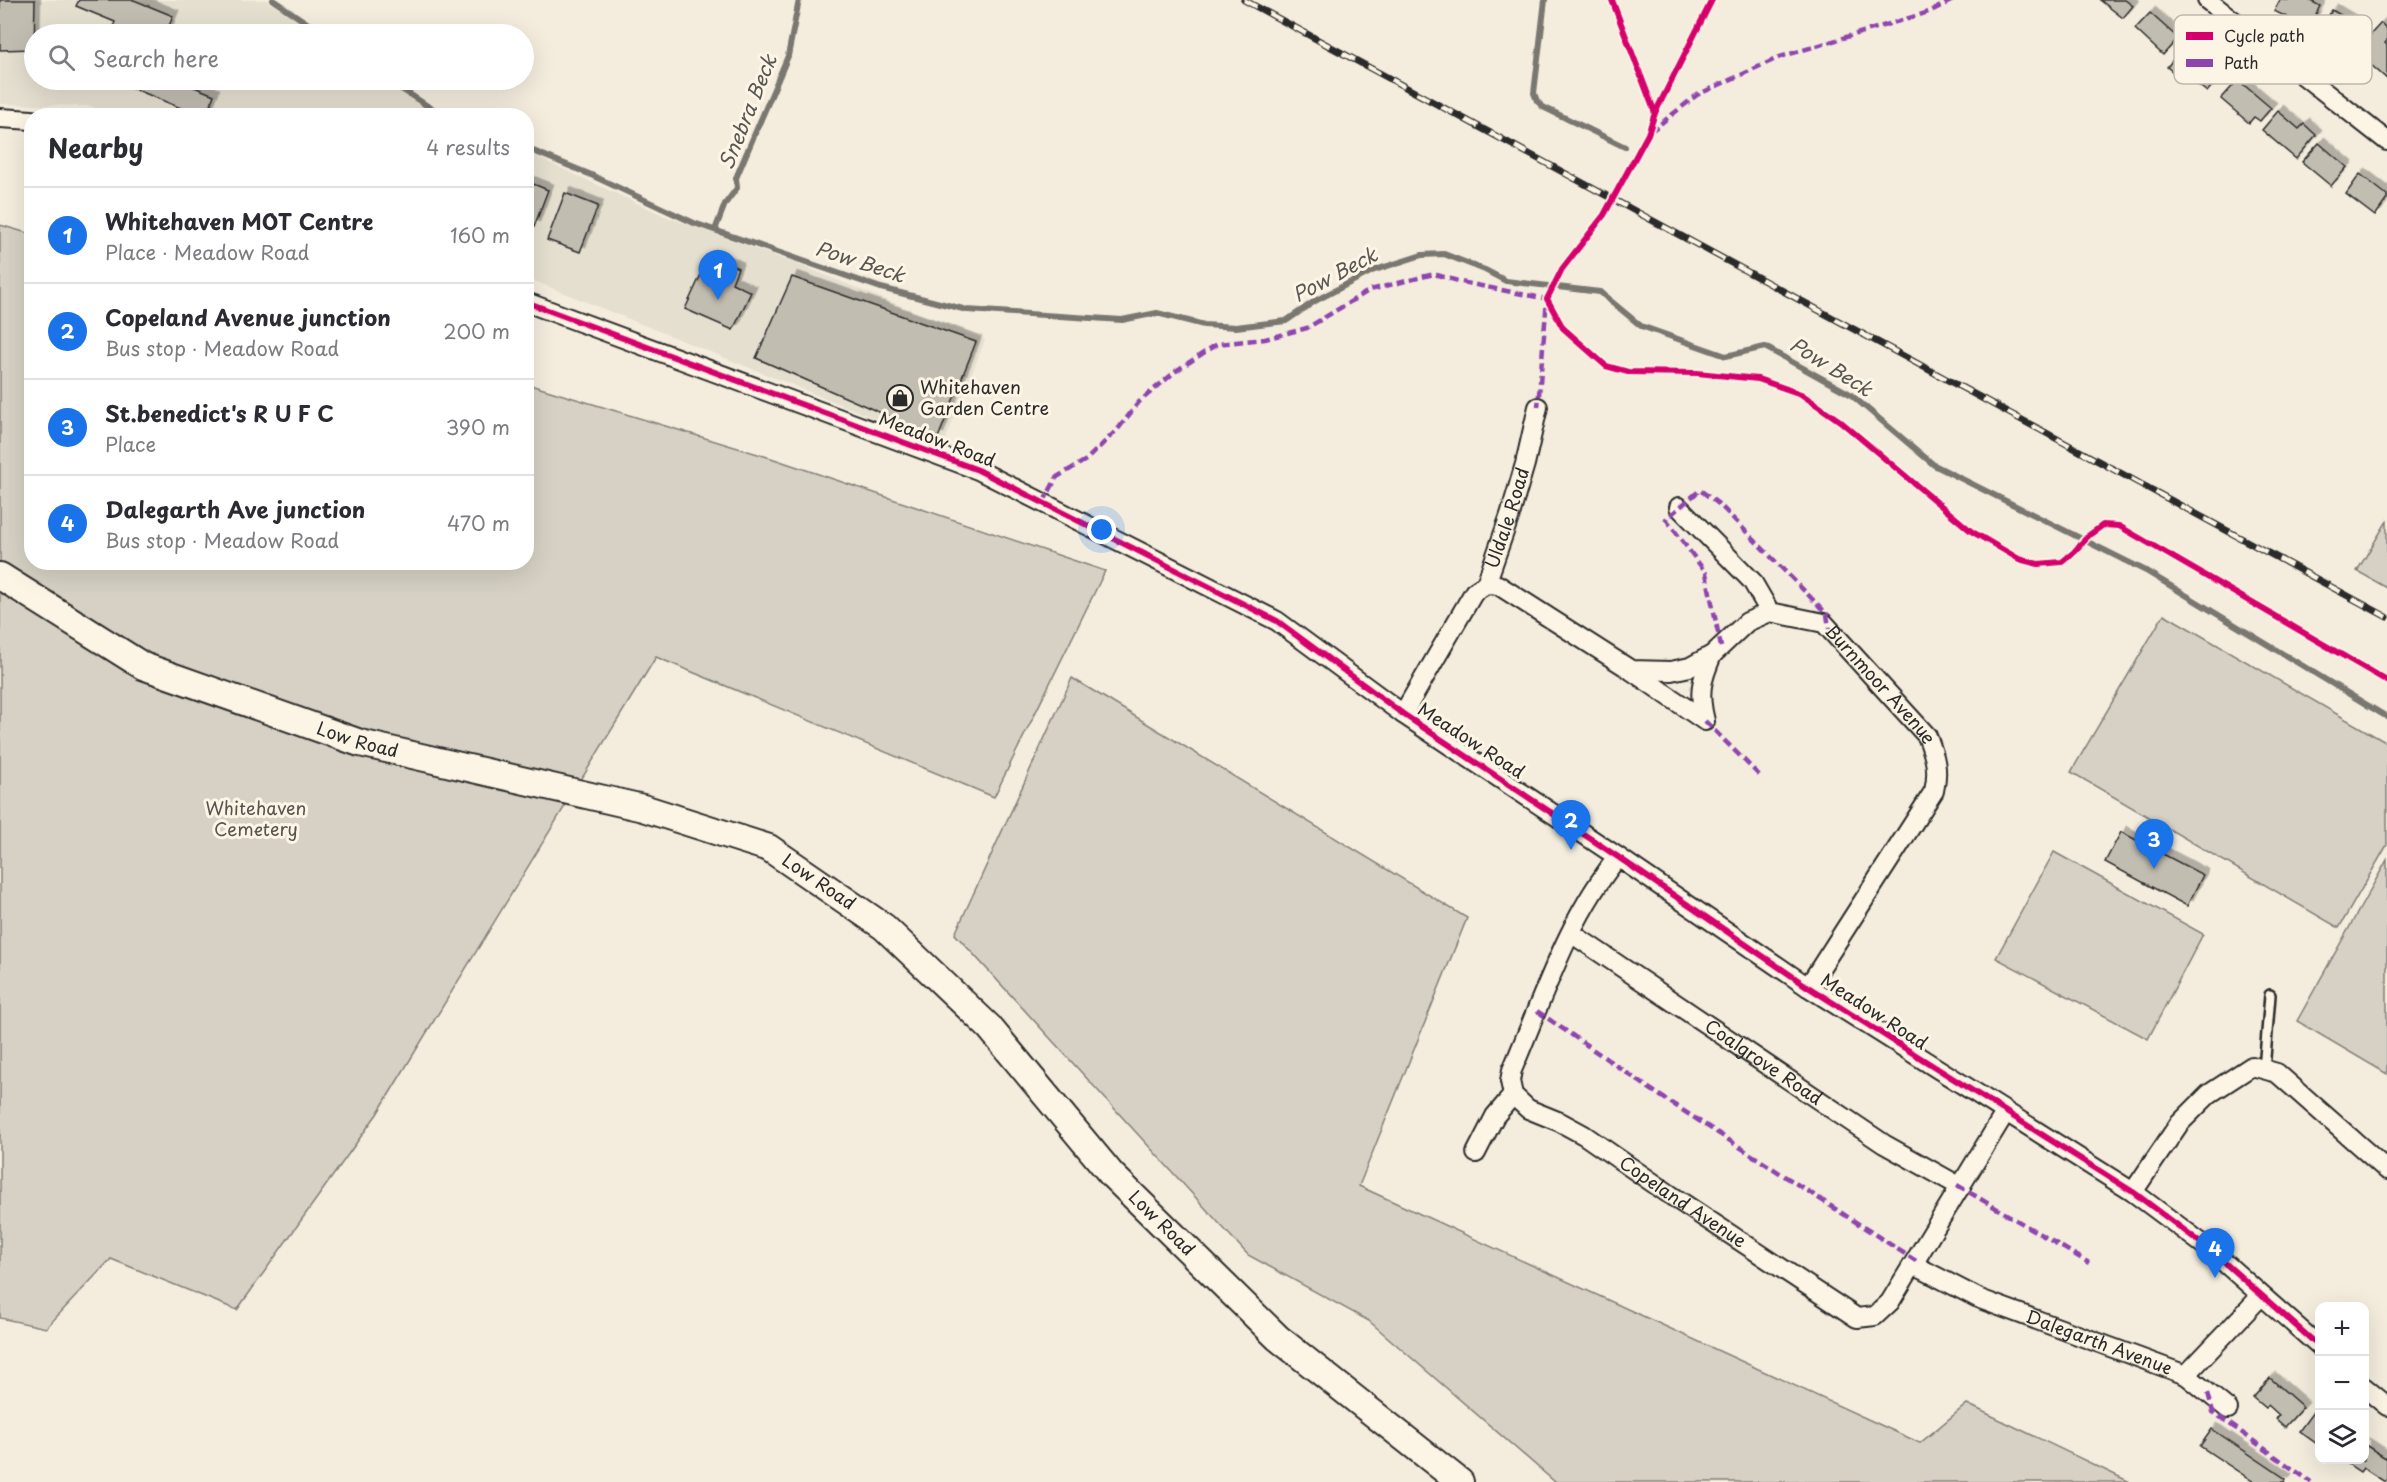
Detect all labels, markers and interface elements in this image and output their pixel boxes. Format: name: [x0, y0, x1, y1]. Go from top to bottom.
legend: [2174, 15, 2372, 84]
text: Cycle path: [2224, 23, 2305, 47]
search box: [24, 24, 534, 90]
icon: search: [45, 41, 78, 74]
text: Search here: [93, 41, 219, 74]
water label: Snebra Beck: [710, 49, 784, 174]
text: Path: [2224, 50, 2259, 74]
text: Nearby: [48, 128, 143, 167]
text: 4 results: [426, 132, 510, 162]
text: Whitehaven MOT Centre: [105, 204, 373, 237]
text: 1: [63, 220, 72, 250]
text: 160 m: [450, 220, 510, 250]
water label: Pow Beck: [812, 233, 910, 290]
text: Place · Meadow Road: [105, 237, 310, 267]
water label: Pow Beck: [1287, 239, 1383, 309]
pin: 1: [698, 250, 738, 300]
text: Copeland Avenue junction: [105, 300, 391, 333]
text: 2: [60, 316, 75, 346]
text: 200 m: [443, 316, 510, 346]
water label: Pow Beck: [1784, 329, 1879, 404]
text: Bus stop · Meadow Road: [105, 333, 339, 363]
place label: Whitehaven Garden Centre: [920, 373, 1049, 421]
shop icon: Whitehaven Garden Centre: [885, 383, 915, 413]
text: St.benedict's R U F C: [105, 396, 334, 429]
street label: Meadow Road: [875, 404, 1000, 473]
text: 3: [61, 412, 74, 442]
text: 390 m: [446, 412, 510, 442]
text: Place: [105, 429, 156, 459]
street label: Uldale Road: [1477, 464, 1535, 572]
text: Dalegarth Ave junction: [105, 492, 365, 525]
text: 4: [61, 508, 74, 538]
text: 470 m: [447, 508, 510, 538]
your location: [1087, 515, 1116, 544]
text: Bus stop · Meadow Road: [105, 525, 339, 555]
street label: Burnmoor Avenue: [1819, 618, 1944, 748]
street label: Meadow Road: [1413, 695, 1531, 784]
street label: Low Road: [313, 714, 401, 763]
park label: Whitehaven Cemetery: [206, 794, 306, 842]
pin: 2: [1552, 800, 1590, 850]
pin: 3: [2134, 820, 2174, 869]
street label: Low Road: [777, 846, 862, 916]
street label: Meadow Road: [1816, 966, 1934, 1055]
street label: Coalgrove Road: [1700, 1012, 1829, 1111]
street label: Copeland Avenue: [1614, 1149, 1752, 1254]
street label: Low Road: [1123, 1183, 1202, 1262]
pin: 4: [2196, 1228, 2234, 1278]
street label: Dalegarth Avenue: [2022, 1302, 2177, 1381]
map controls: [2315, 1302, 2369, 1464]
button: +: [2315, 1302, 2369, 1356]
button: −: [2315, 1356, 2369, 1410]
button: layers: [2315, 1410, 2369, 1464]

